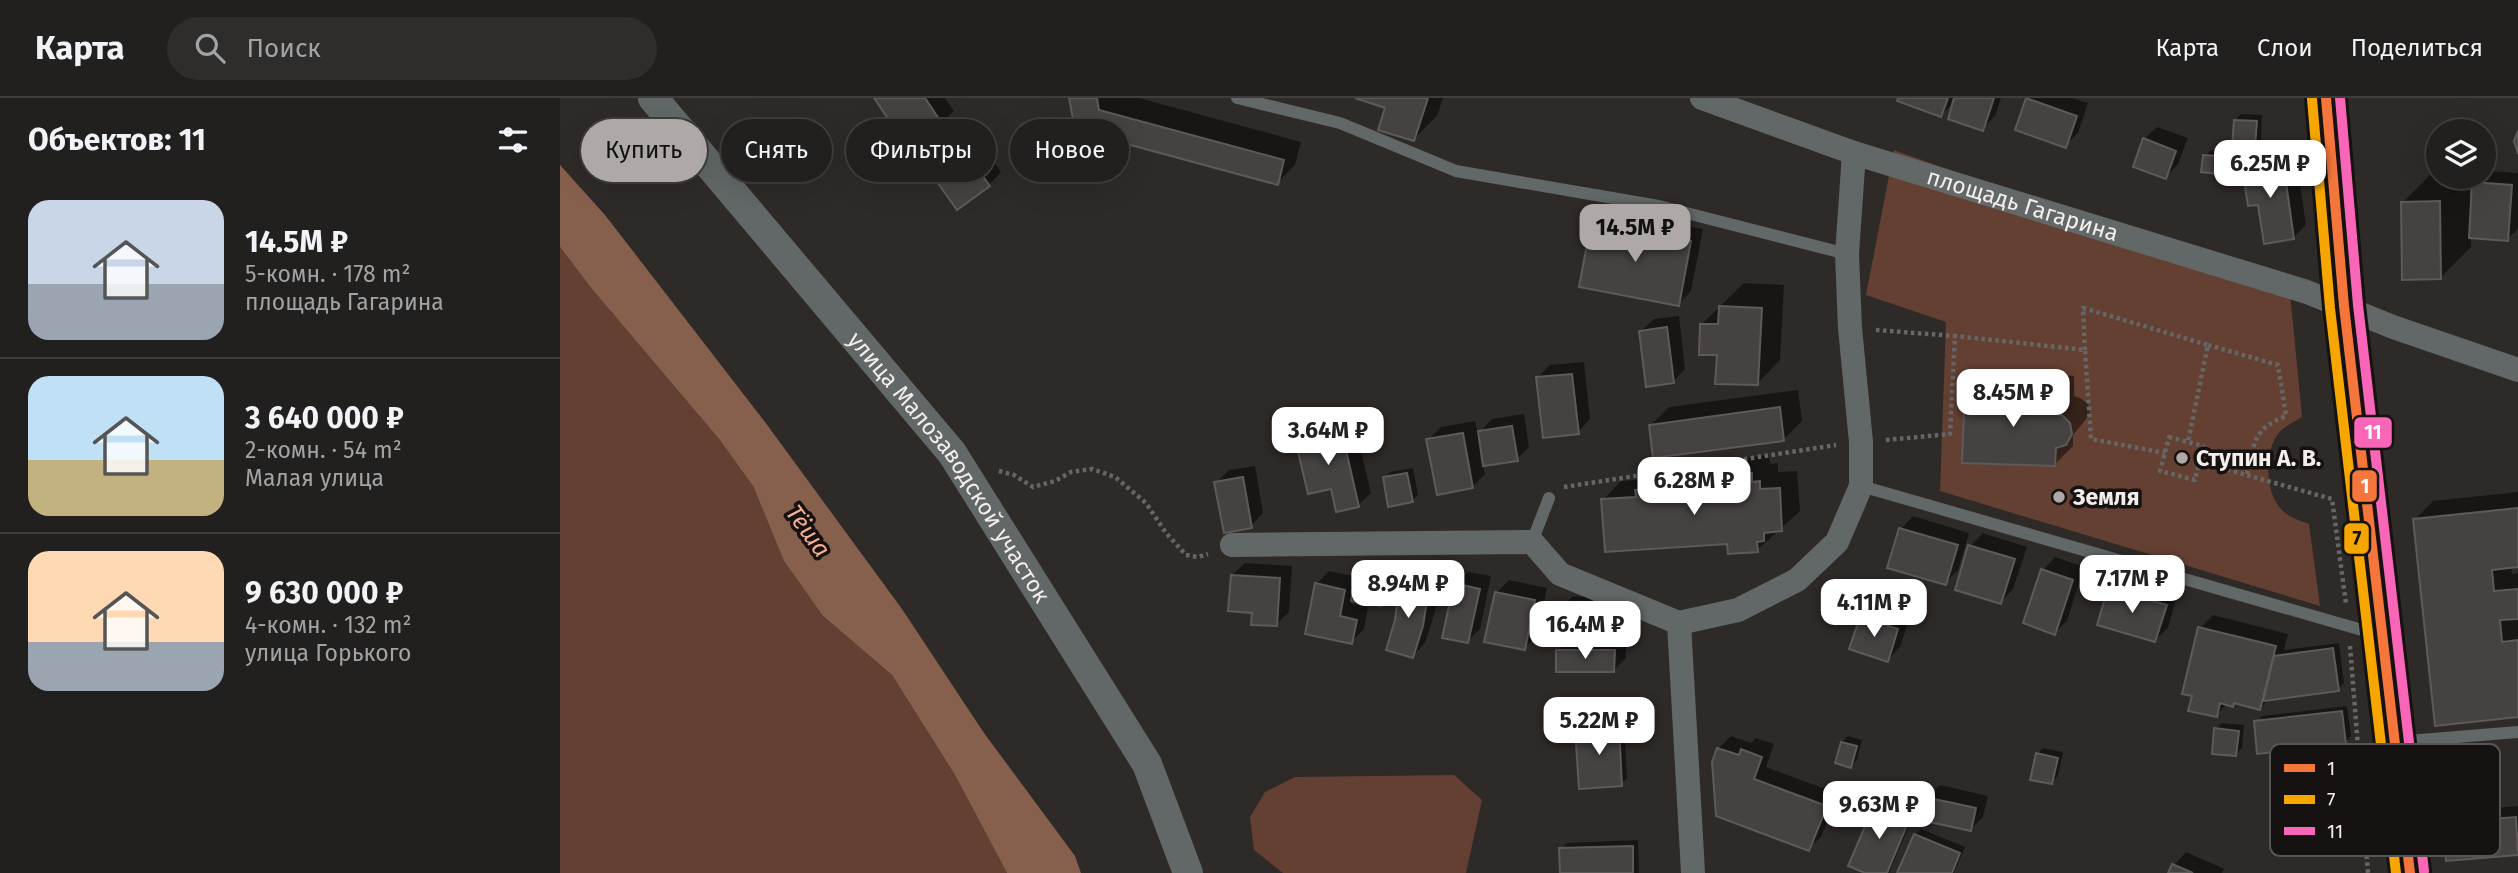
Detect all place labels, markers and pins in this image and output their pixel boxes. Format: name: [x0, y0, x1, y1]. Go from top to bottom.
pin: 6.25M ₽: [2205, 140, 2335, 200]
pin: 14.5M ₽: [1570, 204, 1700, 264]
pin: 8.45M ₽: [1948, 370, 2078, 429]
pin: 3.64M ₽: [1263, 408, 1393, 467]
place label: Ступин А. В.: [2196, 444, 2321, 472]
marker: Ступин А. В.: [2174, 450, 2190, 466]
pin: 6.28M ₽: [1629, 458, 1759, 517]
place label: Земля: [2072, 483, 2140, 511]
marker: Земля: [2051, 489, 2067, 505]
pin: 7.17M ₽: [2067, 556, 2197, 615]
pin: 8.94M ₽: [1343, 560, 1473, 620]
pin: 4.11M ₽: [1809, 580, 1939, 639]
pin: 16.4M ₽: [1520, 602, 1650, 661]
pin: 5.22M ₽: [1534, 698, 1664, 757]
pin: 9.63M ₽: [1814, 782, 1944, 841]

